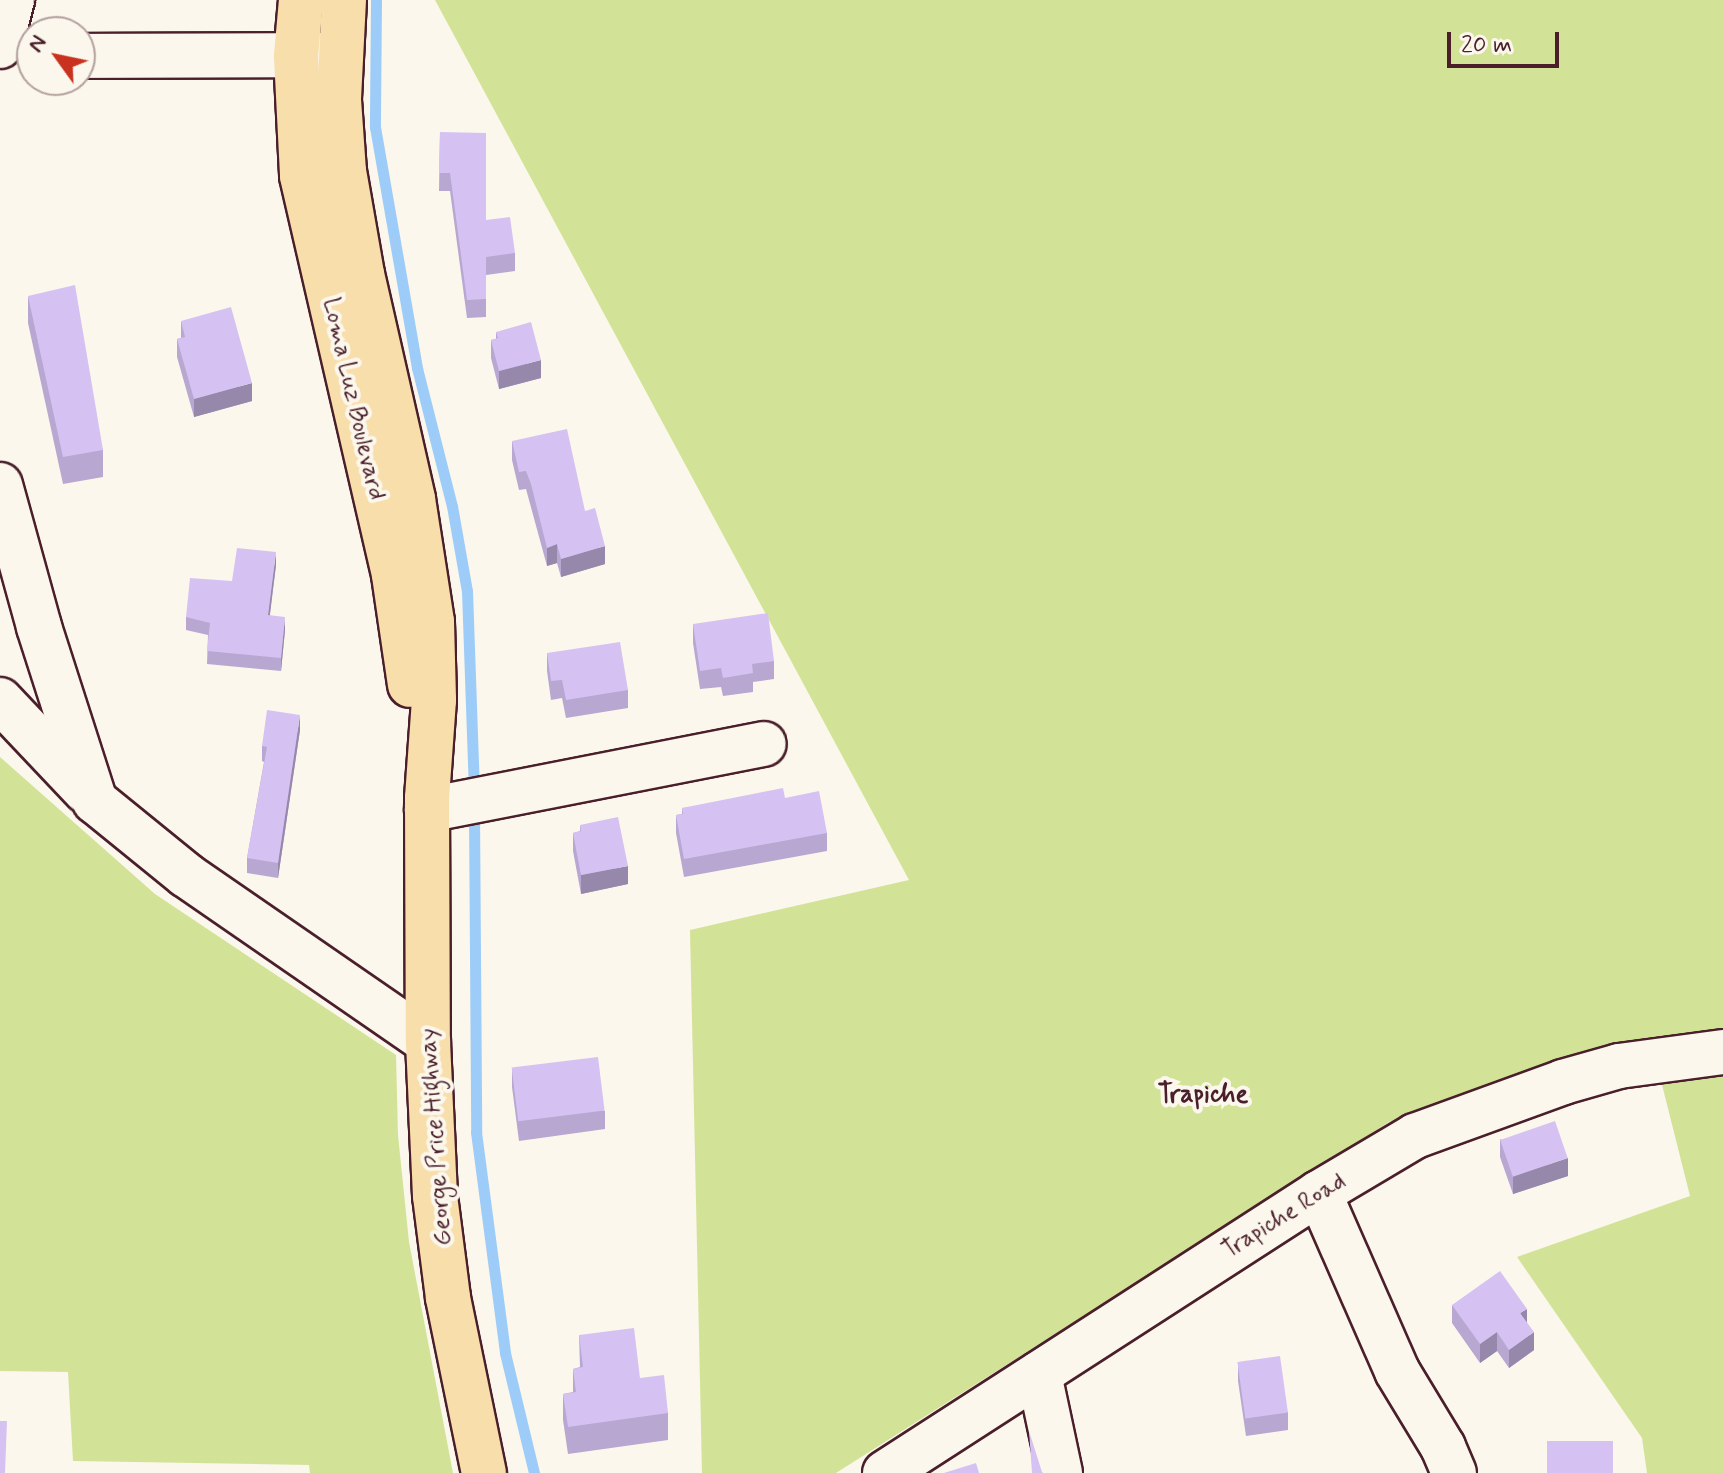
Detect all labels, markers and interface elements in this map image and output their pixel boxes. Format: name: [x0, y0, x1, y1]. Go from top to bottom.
north arrow: [16, 16, 96, 96]
scale bar: [1451, 16, 1563, 66]
text: N: [22, 30, 53, 58]
text: 20 m: [1461, 30, 1512, 61]
street label: Loma Luz Boulevard: [316, 296, 390, 502]
street label: George Price Highway: [414, 1028, 458, 1246]
district label: Trapiche: [1158, 1080, 1248, 1112]
street label: Trapiche Road: [1218, 1167, 1350, 1265]

